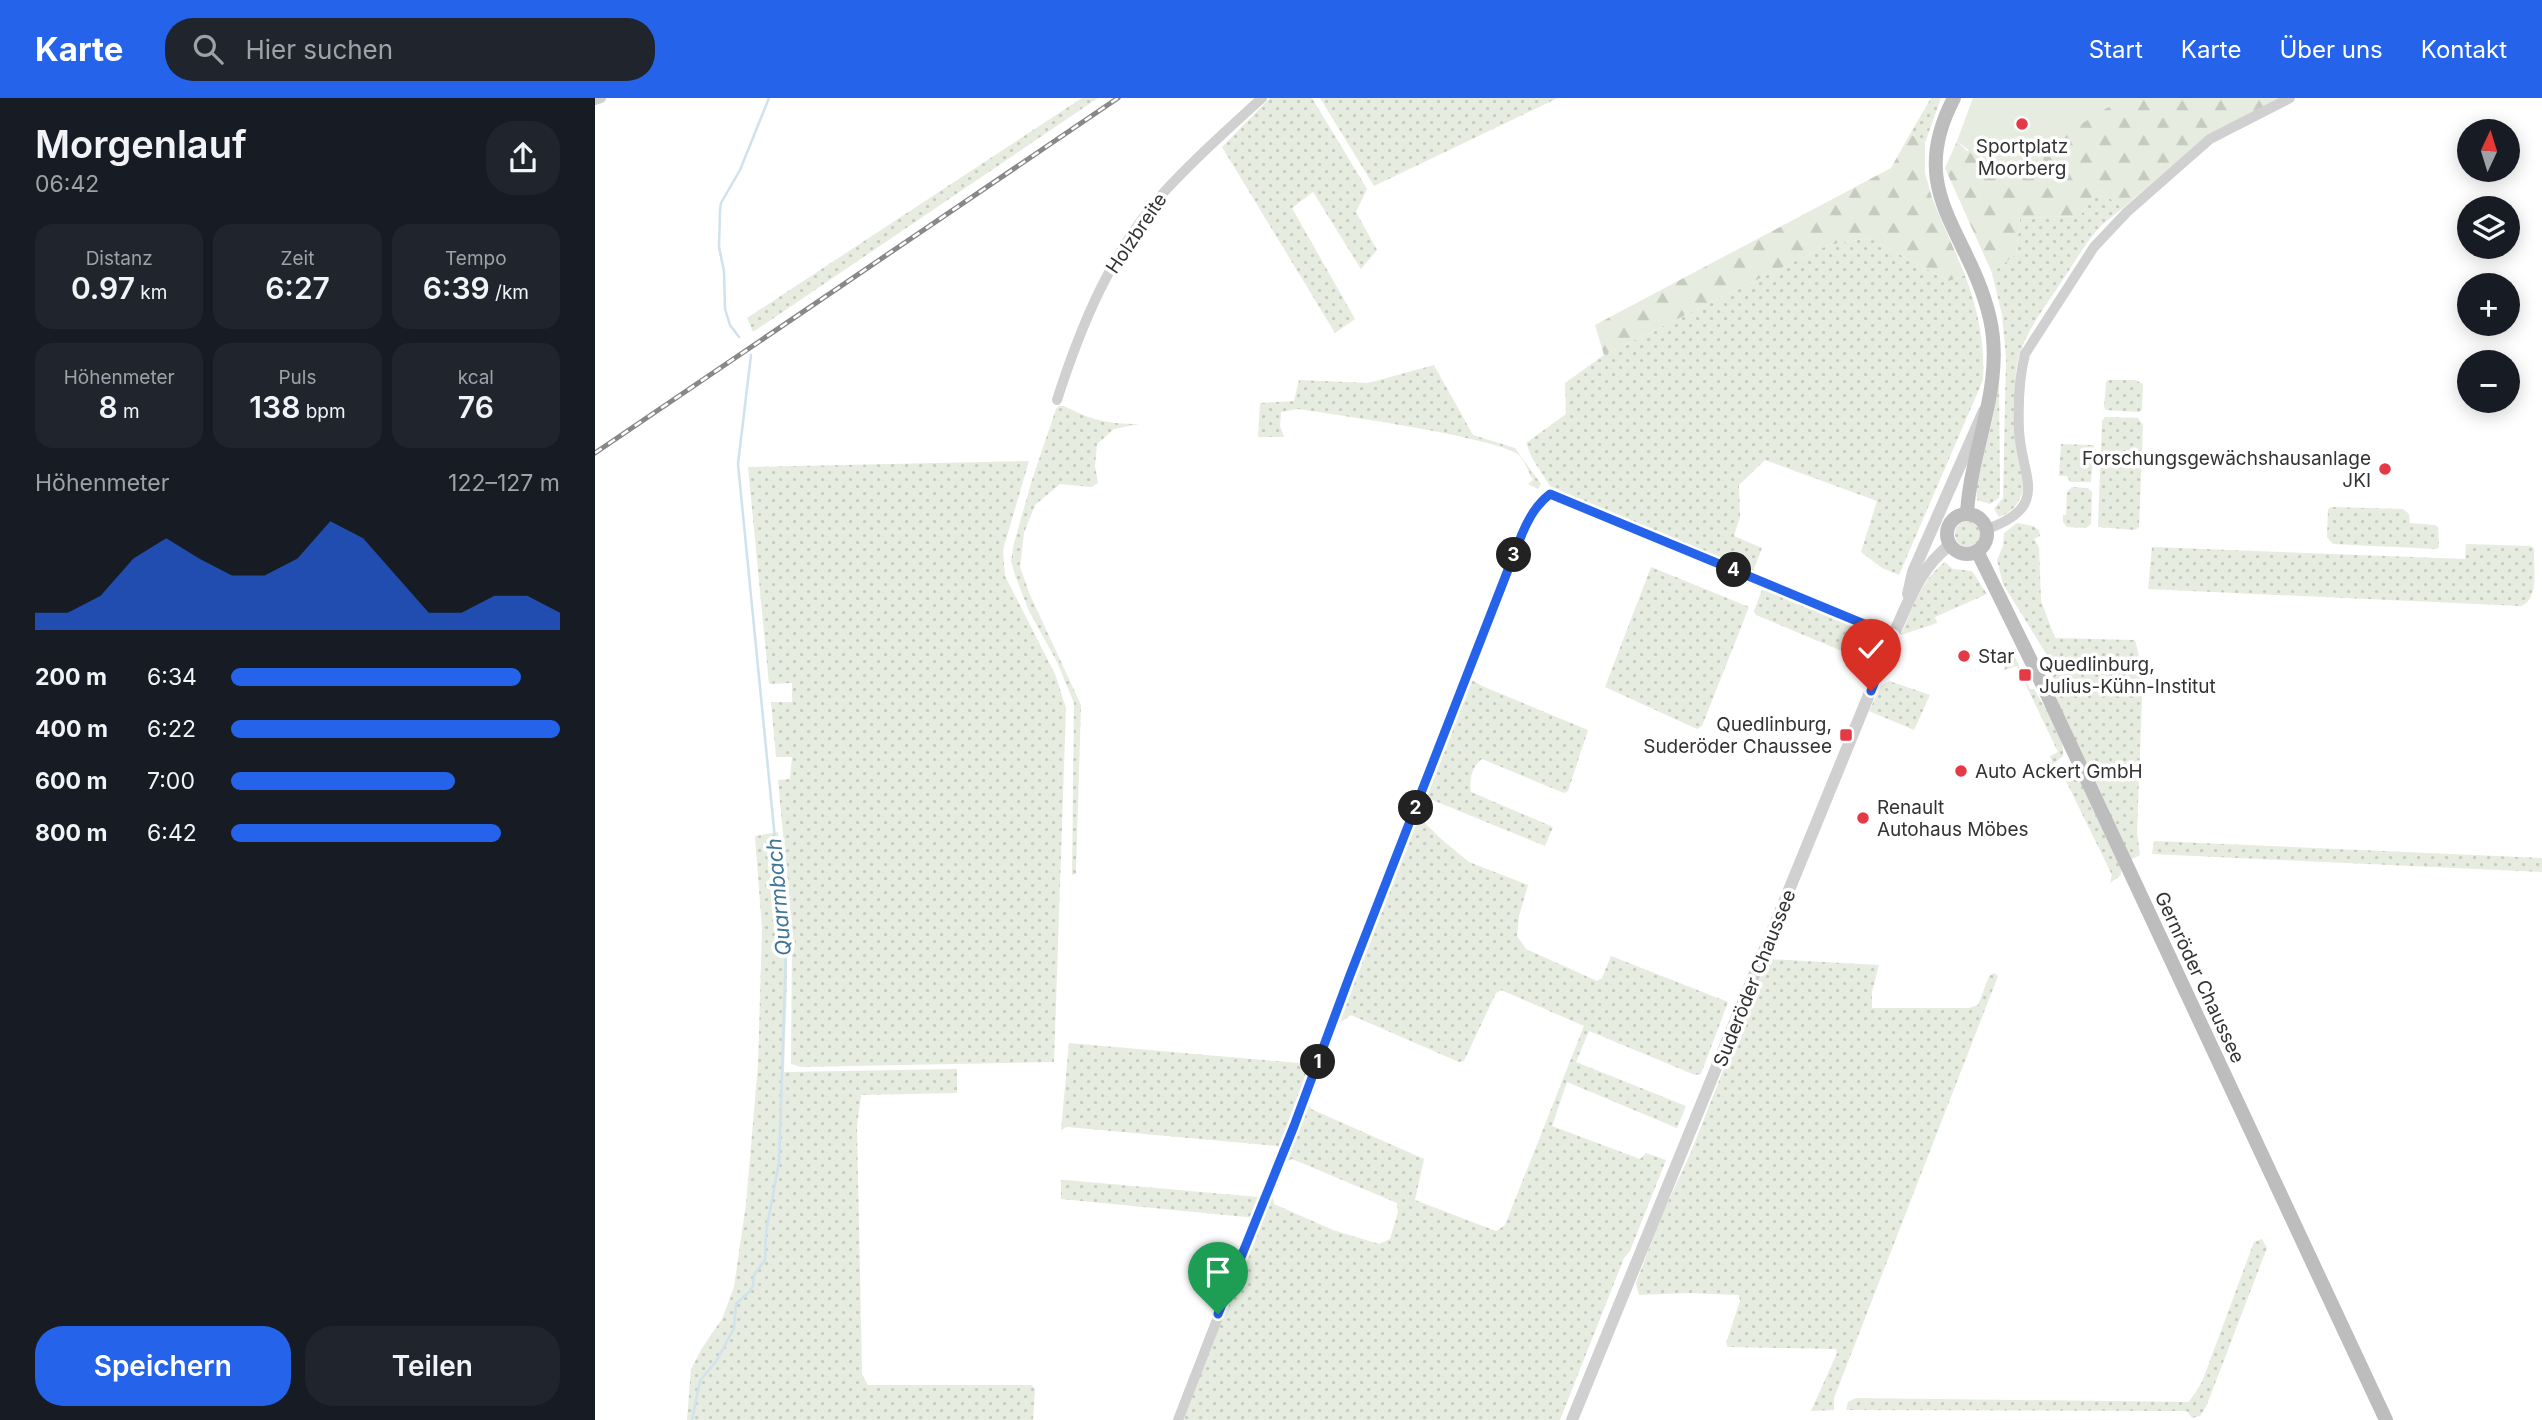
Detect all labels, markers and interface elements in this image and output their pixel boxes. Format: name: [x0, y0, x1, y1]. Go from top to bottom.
search box: [165, 18, 655, 81]
text: Karte: [35, 29, 123, 69]
icon: search: [189, 30, 227, 68]
text: Hier suchen: [245, 34, 393, 65]
text: Start: [2089, 35, 2143, 64]
text: Karte: [2181, 35, 2241, 64]
text: Über uns: [2279, 35, 2383, 64]
text: Kontakt: [2421, 35, 2507, 64]
marker: Sportplatz Moorberg: [2014, 116, 2030, 132]
north arrow: [2457, 119, 2520, 182]
map controls: [2457, 119, 2520, 413]
text: Morgenlauf: [35, 121, 247, 167]
button: share: [486, 121, 560, 195]
place label: Sportplatz Moorberg: [1976, 135, 2068, 180]
text: 06:42: [35, 170, 99, 198]
street label: Holzbreite: [1101, 189, 1172, 278]
button: layers: [2457, 196, 2520, 259]
text: Distanz: [86, 247, 153, 270]
text: Zeit: [281, 247, 314, 270]
text: Tempo: [445, 247, 507, 270]
text: 0.97: [71, 270, 135, 306]
text: 6:27: [265, 270, 330, 306]
text: 6:39: [423, 270, 490, 306]
button: +: [2457, 273, 2520, 336]
text: km: [135, 281, 167, 304]
text: /km: [490, 281, 529, 304]
button: −: [2457, 350, 2520, 413]
text: Höhenmeter: [64, 366, 175, 389]
text: Puls: [278, 366, 316, 389]
text: kcal: [458, 366, 494, 389]
text: 8: [99, 389, 118, 425]
text: 138: [249, 389, 300, 425]
text: 76: [458, 389, 494, 425]
text: m: [118, 400, 140, 423]
text: bpm: [300, 400, 346, 423]
place label: Forschungsgewächshausanlage JKI: [2082, 447, 2371, 492]
marker: Forschungsgewächshausanlage JKI: [2377, 461, 2393, 477]
text: Höhenmeter: [35, 469, 169, 497]
text: 122–127 m: [448, 469, 560, 497]
pin: 3: [1497, 538, 1531, 573]
text: 3: [1507, 543, 1520, 566]
pin: 4: [1717, 552, 1751, 588]
text: 4: [1727, 558, 1740, 581]
pin: [1841, 619, 1901, 691]
icon: check: [1852, 630, 1890, 668]
place label: Star: [1978, 645, 2014, 668]
marker: Star: [1956, 648, 1972, 664]
place label: Quedlinburg, Julius-Kühn-Institut: [2039, 653, 2216, 698]
text: 200 m: [35, 663, 107, 691]
text: 6:34: [147, 663, 197, 691]
marker: Quedlinburg, Julius-Kühn-Institut: [2017, 667, 2033, 683]
place label: Quedlinburg, Suderöder Chaussee: [1643, 713, 1832, 758]
text: 400 m: [35, 715, 108, 743]
text: 6:22: [147, 715, 196, 743]
marker: Quedlinburg, Suderöder Chaussee: [1838, 727, 1854, 743]
place label: Auto Ackert GmbH: [1975, 760, 2143, 783]
marker: Auto Ackert GmbH: [1953, 763, 1969, 779]
text: 600 m: [35, 767, 107, 795]
text: 7:00: [147, 767, 195, 795]
pin: 2: [1399, 790, 1433, 826]
text: 2: [1410, 796, 1421, 819]
place label: Renault Autohaus Möbes: [1877, 796, 2029, 841]
marker: Renault Autohaus Möbes: [1855, 810, 1871, 826]
text: 800 m: [35, 819, 107, 847]
text: 6:42: [147, 819, 197, 847]
water label: Quarmbach: [761, 837, 796, 957]
street label: Suderöder Chaussee: [1708, 886, 1800, 1070]
street label: Gernröder Chaussee: [2150, 888, 2249, 1067]
pin: 1: [1301, 1044, 1335, 1080]
text: 1: [1313, 1050, 1322, 1073]
pin: [1188, 1242, 1248, 1314]
icon: arrive: [1199, 1253, 1237, 1291]
button: Speichern: [35, 1326, 291, 1406]
button: Teilen: [305, 1326, 560, 1406]

